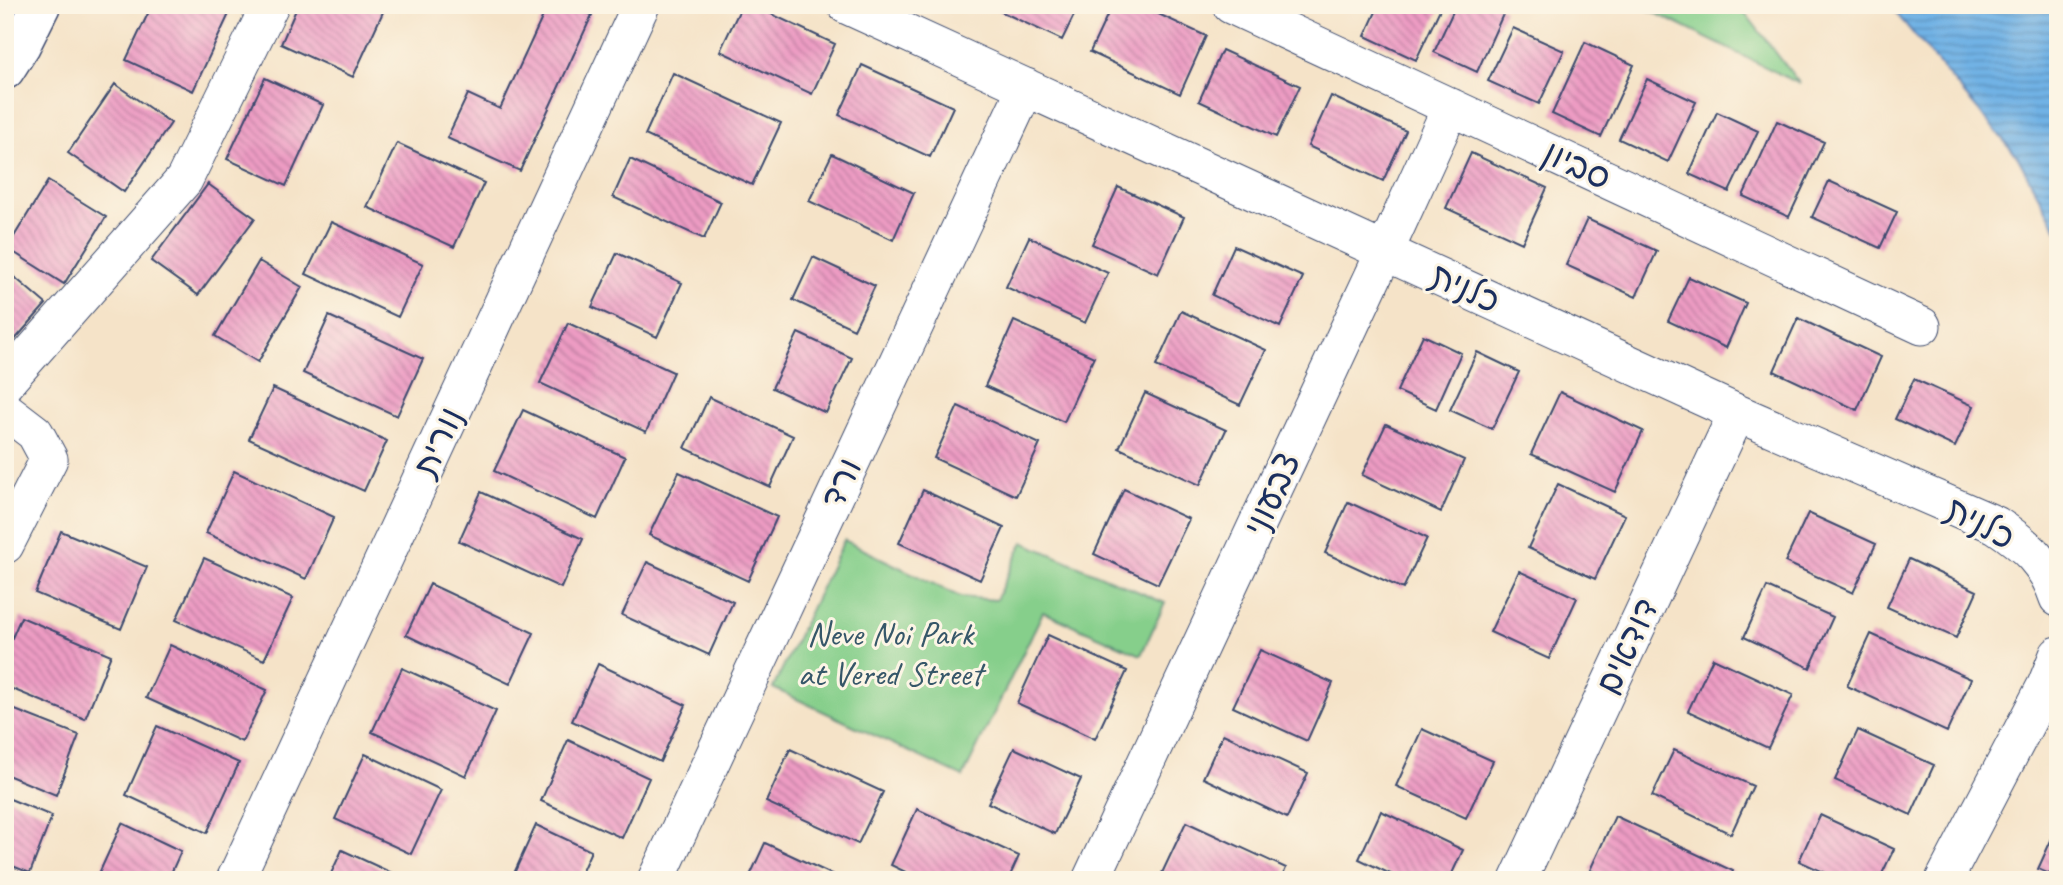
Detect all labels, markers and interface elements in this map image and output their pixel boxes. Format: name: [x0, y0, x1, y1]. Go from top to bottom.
street label: סביון: [1536, 130, 1618, 200]
street label: כלנית: [1423, 252, 1507, 324]
street label: נורית: [402, 400, 474, 486]
street label: צבעוני: [1233, 445, 1311, 543]
street label: ורד: [810, 451, 872, 515]
street label: כלנית: [1938, 486, 2022, 560]
street label: דודאים: [1585, 591, 1669, 701]
park label: Neve Noi Park at Vered Street: [798, 611, 987, 696]

